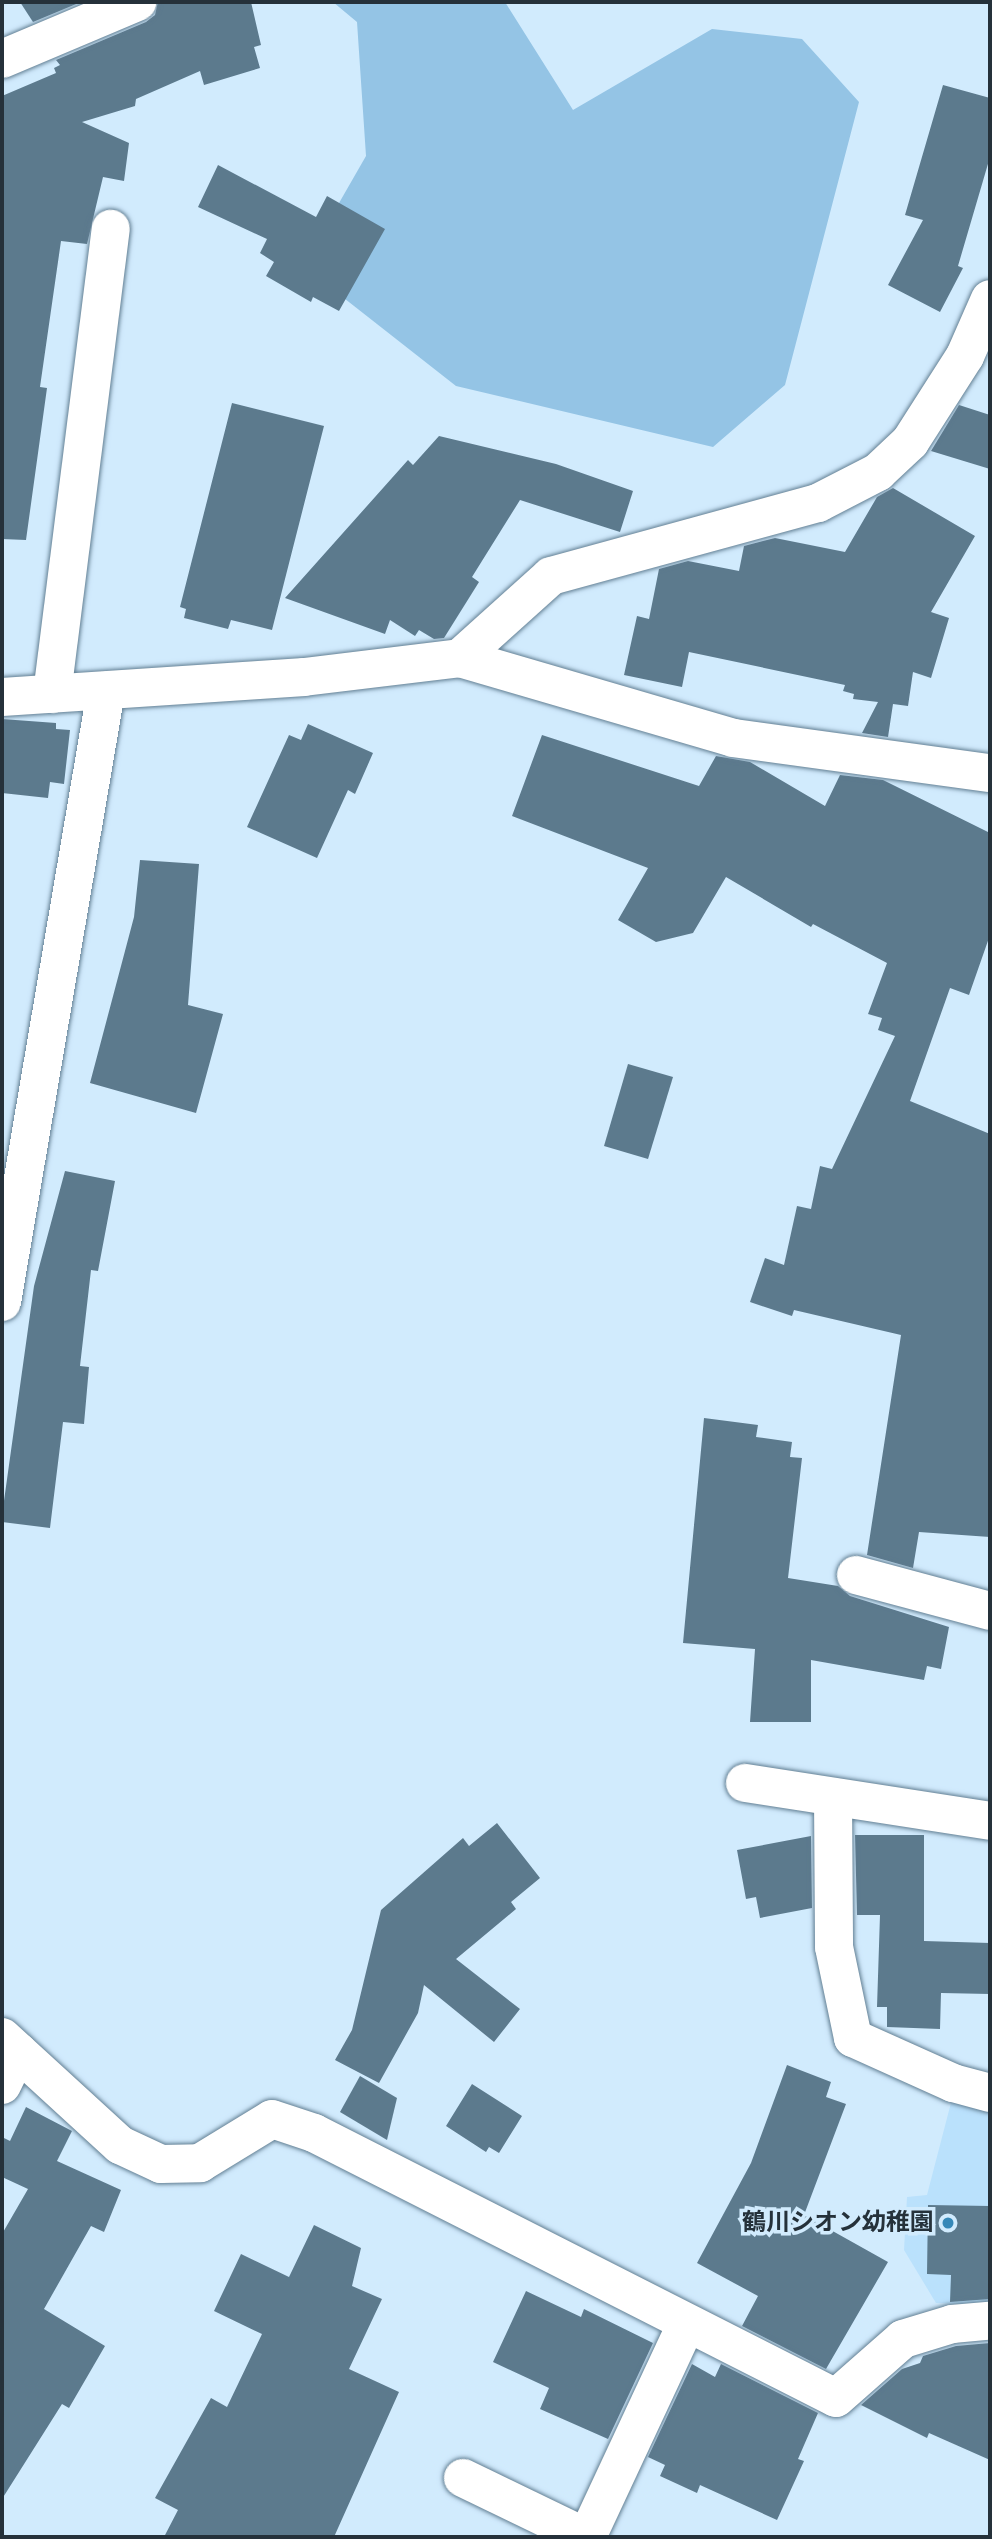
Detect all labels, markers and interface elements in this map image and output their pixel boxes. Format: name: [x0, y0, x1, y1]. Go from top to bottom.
place label: 鶴川シオン幼稚園: [742, 2209, 934, 2237]
marker: 鶴川シオン幼稚園: [940, 2215, 956, 2231]

